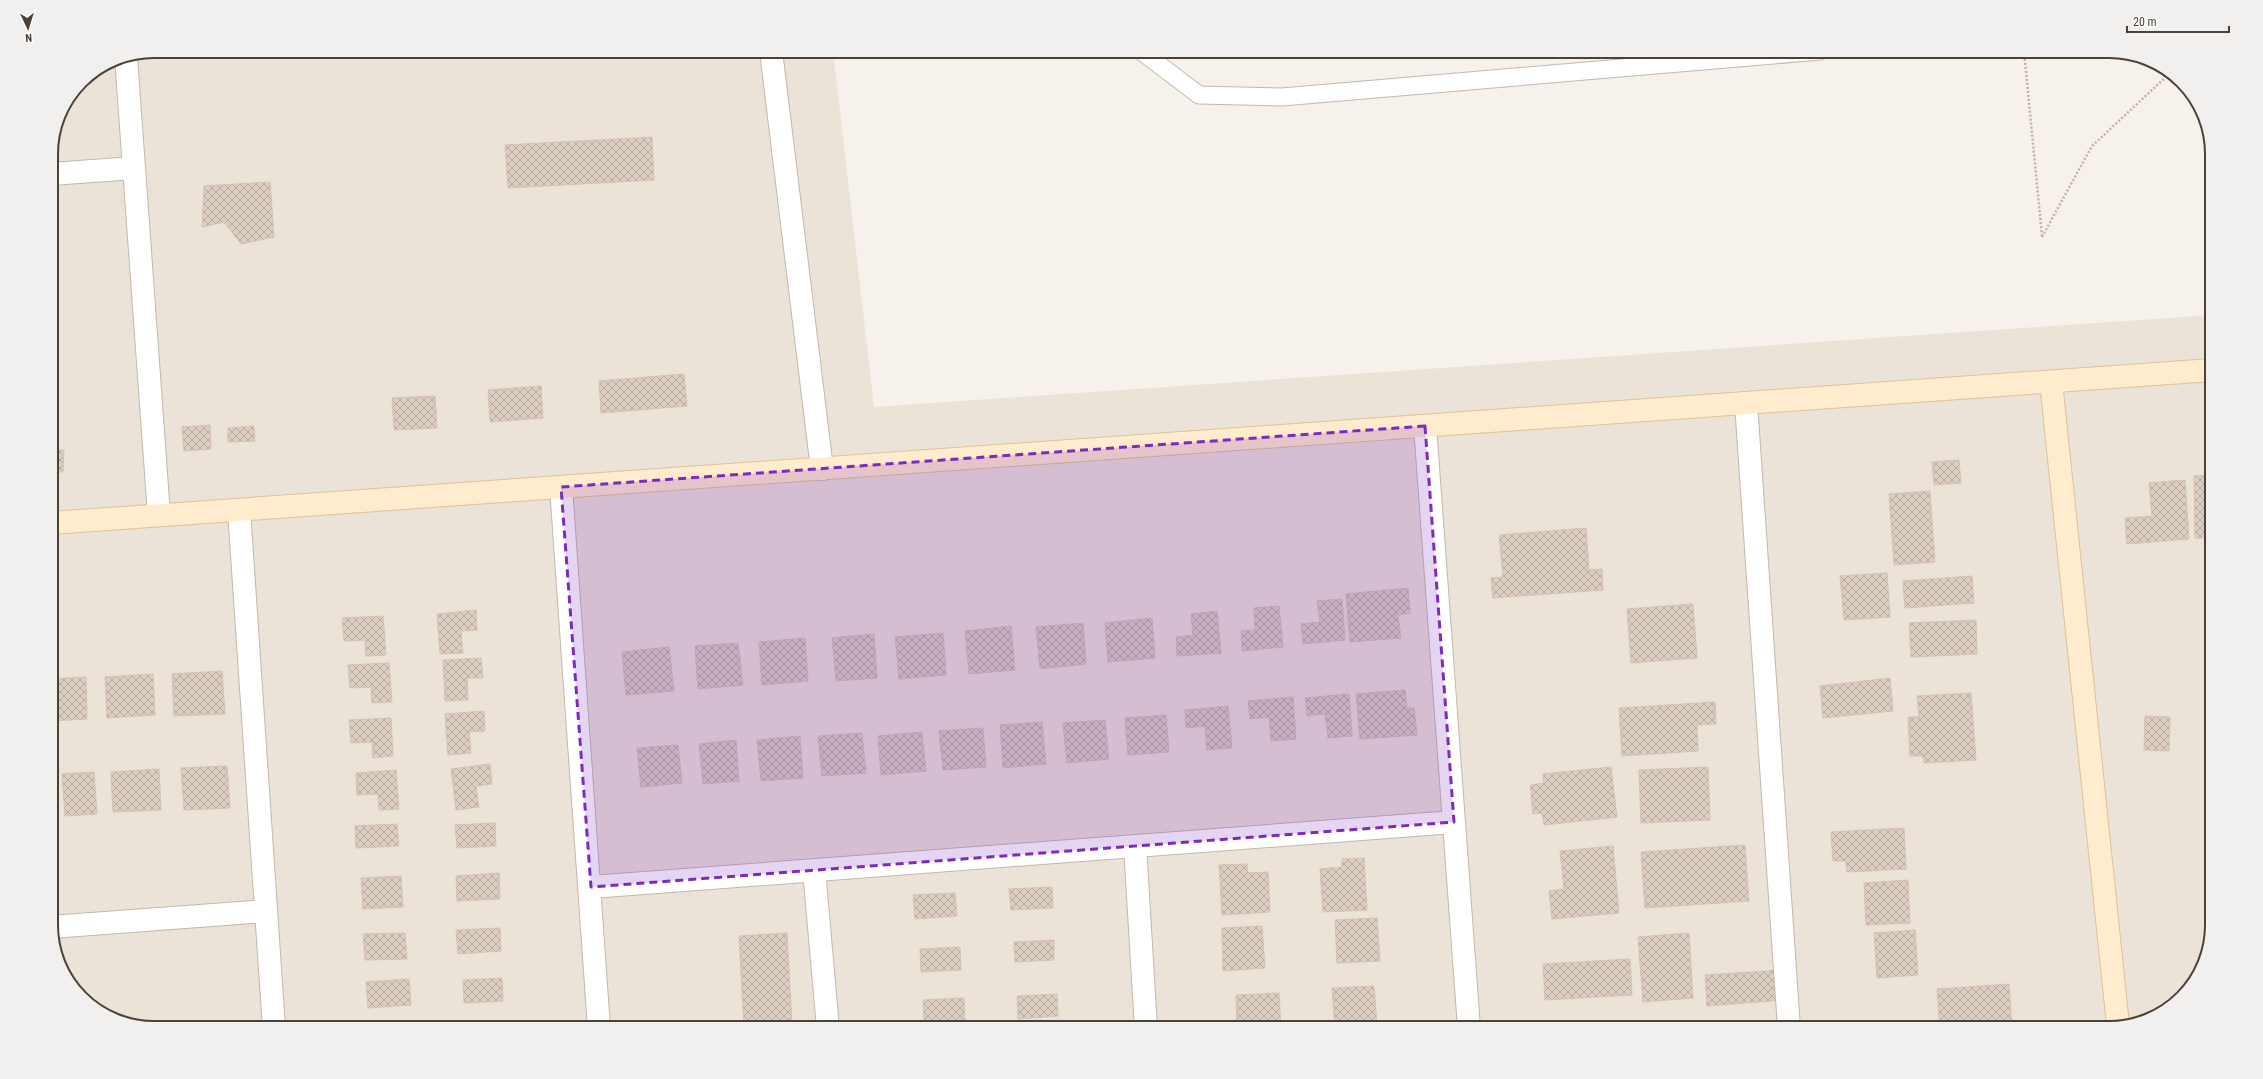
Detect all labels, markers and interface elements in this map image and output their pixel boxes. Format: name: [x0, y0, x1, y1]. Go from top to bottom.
north arrow: [8, 8, 48, 48]
scale bar: [2127, 8, 2229, 34]
text: 20 m: [2133, 15, 2157, 29]
text: N: [25, 31, 32, 44]

